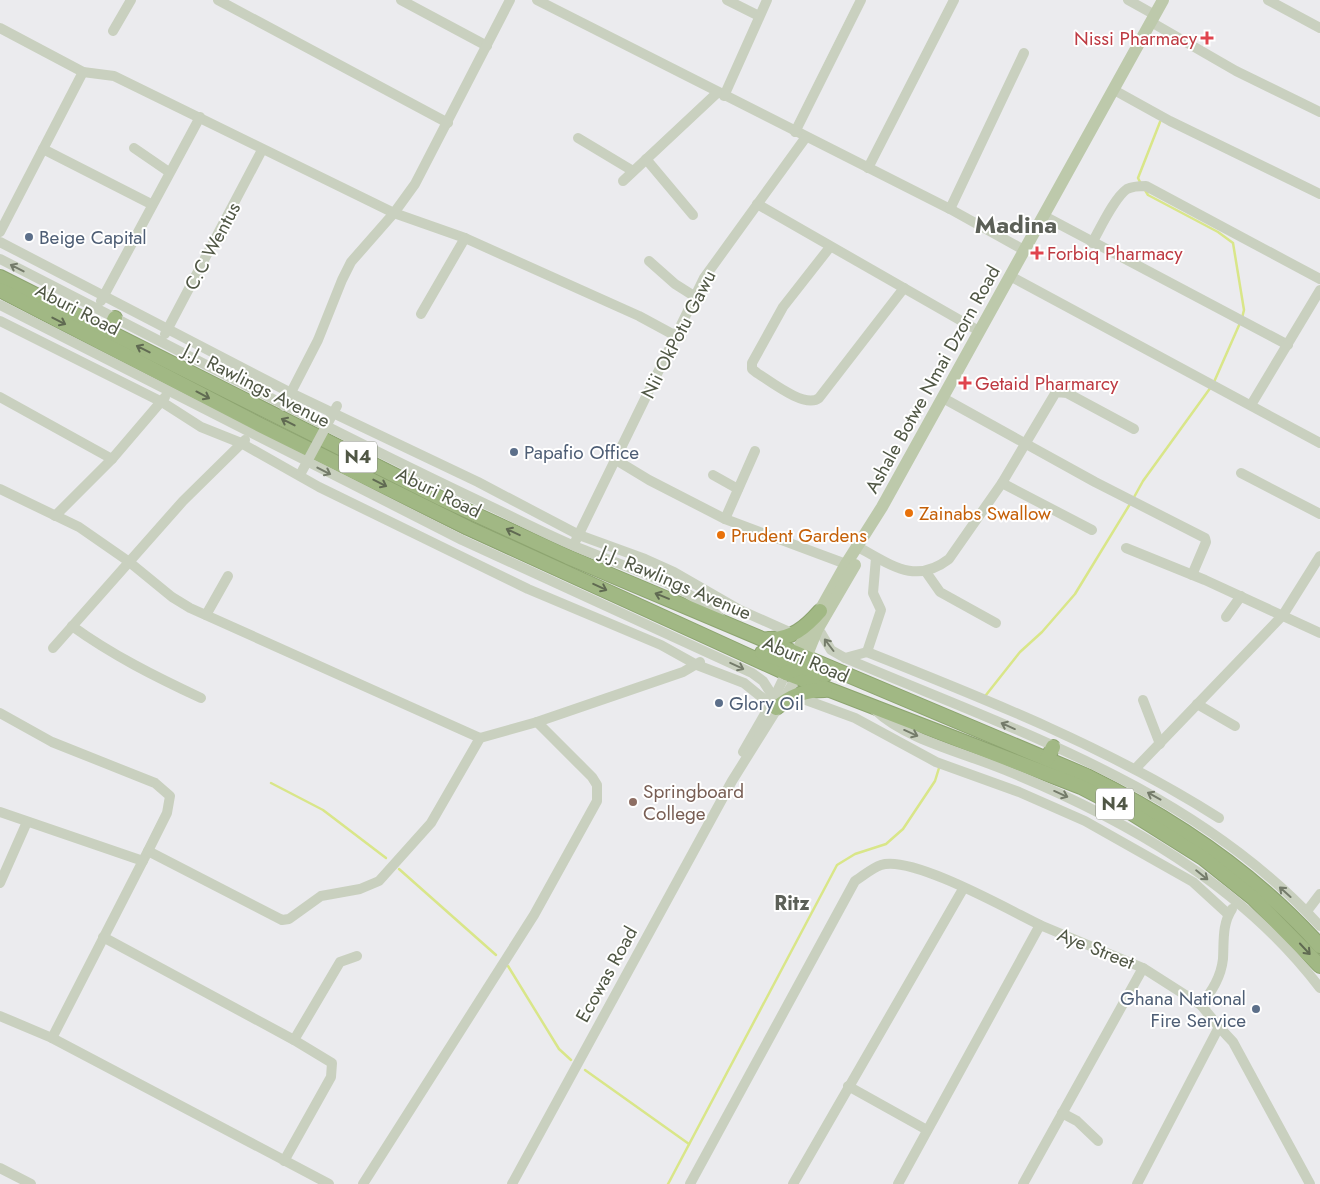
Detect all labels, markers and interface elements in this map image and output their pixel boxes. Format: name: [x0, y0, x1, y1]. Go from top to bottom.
place label: Nissi Pharmacy: [1074, 25, 1198, 52]
marker: Nissi Pharmacy: [1201, 32, 1213, 44]
street label: C.C Wentus: [178, 197, 247, 295]
district label: Madina: [975, 207, 1057, 242]
place label: Beige Capital: [39, 224, 147, 251]
marker: Beige Capital: [23, 231, 35, 243]
place label: Forbiq Pharmacy: [1047, 240, 1183, 267]
marker: Forbiq Pharmacy: [1031, 247, 1043, 259]
street label: Ashale Botwe Nmai Dzorn Road: [858, 260, 1007, 498]
one-way arrow: [10, 263, 25, 272]
street label: Nii OkPotu Gawu: [634, 265, 722, 403]
street label: Aburi Road: [31, 277, 125, 342]
one-way arrow: [51, 317, 66, 326]
street label: J.J. Rawlings Avenue: [176, 335, 335, 434]
one-way arrow: [136, 344, 151, 353]
place label: Getaid Pharmarcy: [975, 370, 1119, 397]
marker: Getaid Pharmarcy: [959, 377, 971, 389]
one-way arrow: [196, 390, 211, 400]
one-way arrow: [281, 417, 296, 426]
place label: Papafio Office: [524, 439, 639, 466]
road number: N4: [339, 442, 377, 472]
marker: Papafio Office: [508, 446, 520, 458]
street label: Aburi Road: [392, 460, 486, 525]
one-way arrow: [316, 467, 331, 476]
one-way arrow: [372, 479, 387, 489]
place label: Zainabs Swallow: [919, 500, 1051, 527]
marker: Zainabs Swallow: [903, 507, 915, 519]
place label: Prudent Gardens: [731, 522, 867, 549]
one-way arrow: [506, 527, 521, 536]
marker: Prudent Gardens: [715, 529, 727, 541]
street label: J.J. Rawlings Avenue: [593, 537, 756, 627]
one-way arrow: [592, 583, 607, 593]
one-way arrow: [655, 591, 670, 601]
street label: Aburi Road: [758, 629, 853, 690]
one-way arrow: [824, 638, 834, 652]
one-way arrow: [729, 662, 744, 671]
place label: Glory Oil: [729, 690, 804, 717]
marker: Glory Oil: [713, 697, 725, 709]
one-way arrow: [1001, 721, 1016, 731]
one-way arrow: [903, 728, 918, 738]
place label: Springboard College: [643, 778, 744, 827]
road number: N4: [1096, 789, 1134, 820]
one-way arrow: [1053, 790, 1068, 800]
one-way arrow: [1147, 791, 1162, 801]
marker: Springboard College: [627, 796, 639, 808]
one-way arrow: [1195, 869, 1208, 880]
one-way arrow: [1279, 886, 1292, 897]
district label: Ritz: [774, 889, 810, 918]
street label: Ecowas Road: [569, 921, 644, 1027]
street label: Aye Street: [1053, 921, 1139, 976]
one-way arrow: [1299, 943, 1311, 955]
place label: Ghana National Fire Service: [1120, 985, 1246, 1034]
marker: Ghana National Fire Service: [1250, 1003, 1262, 1015]

